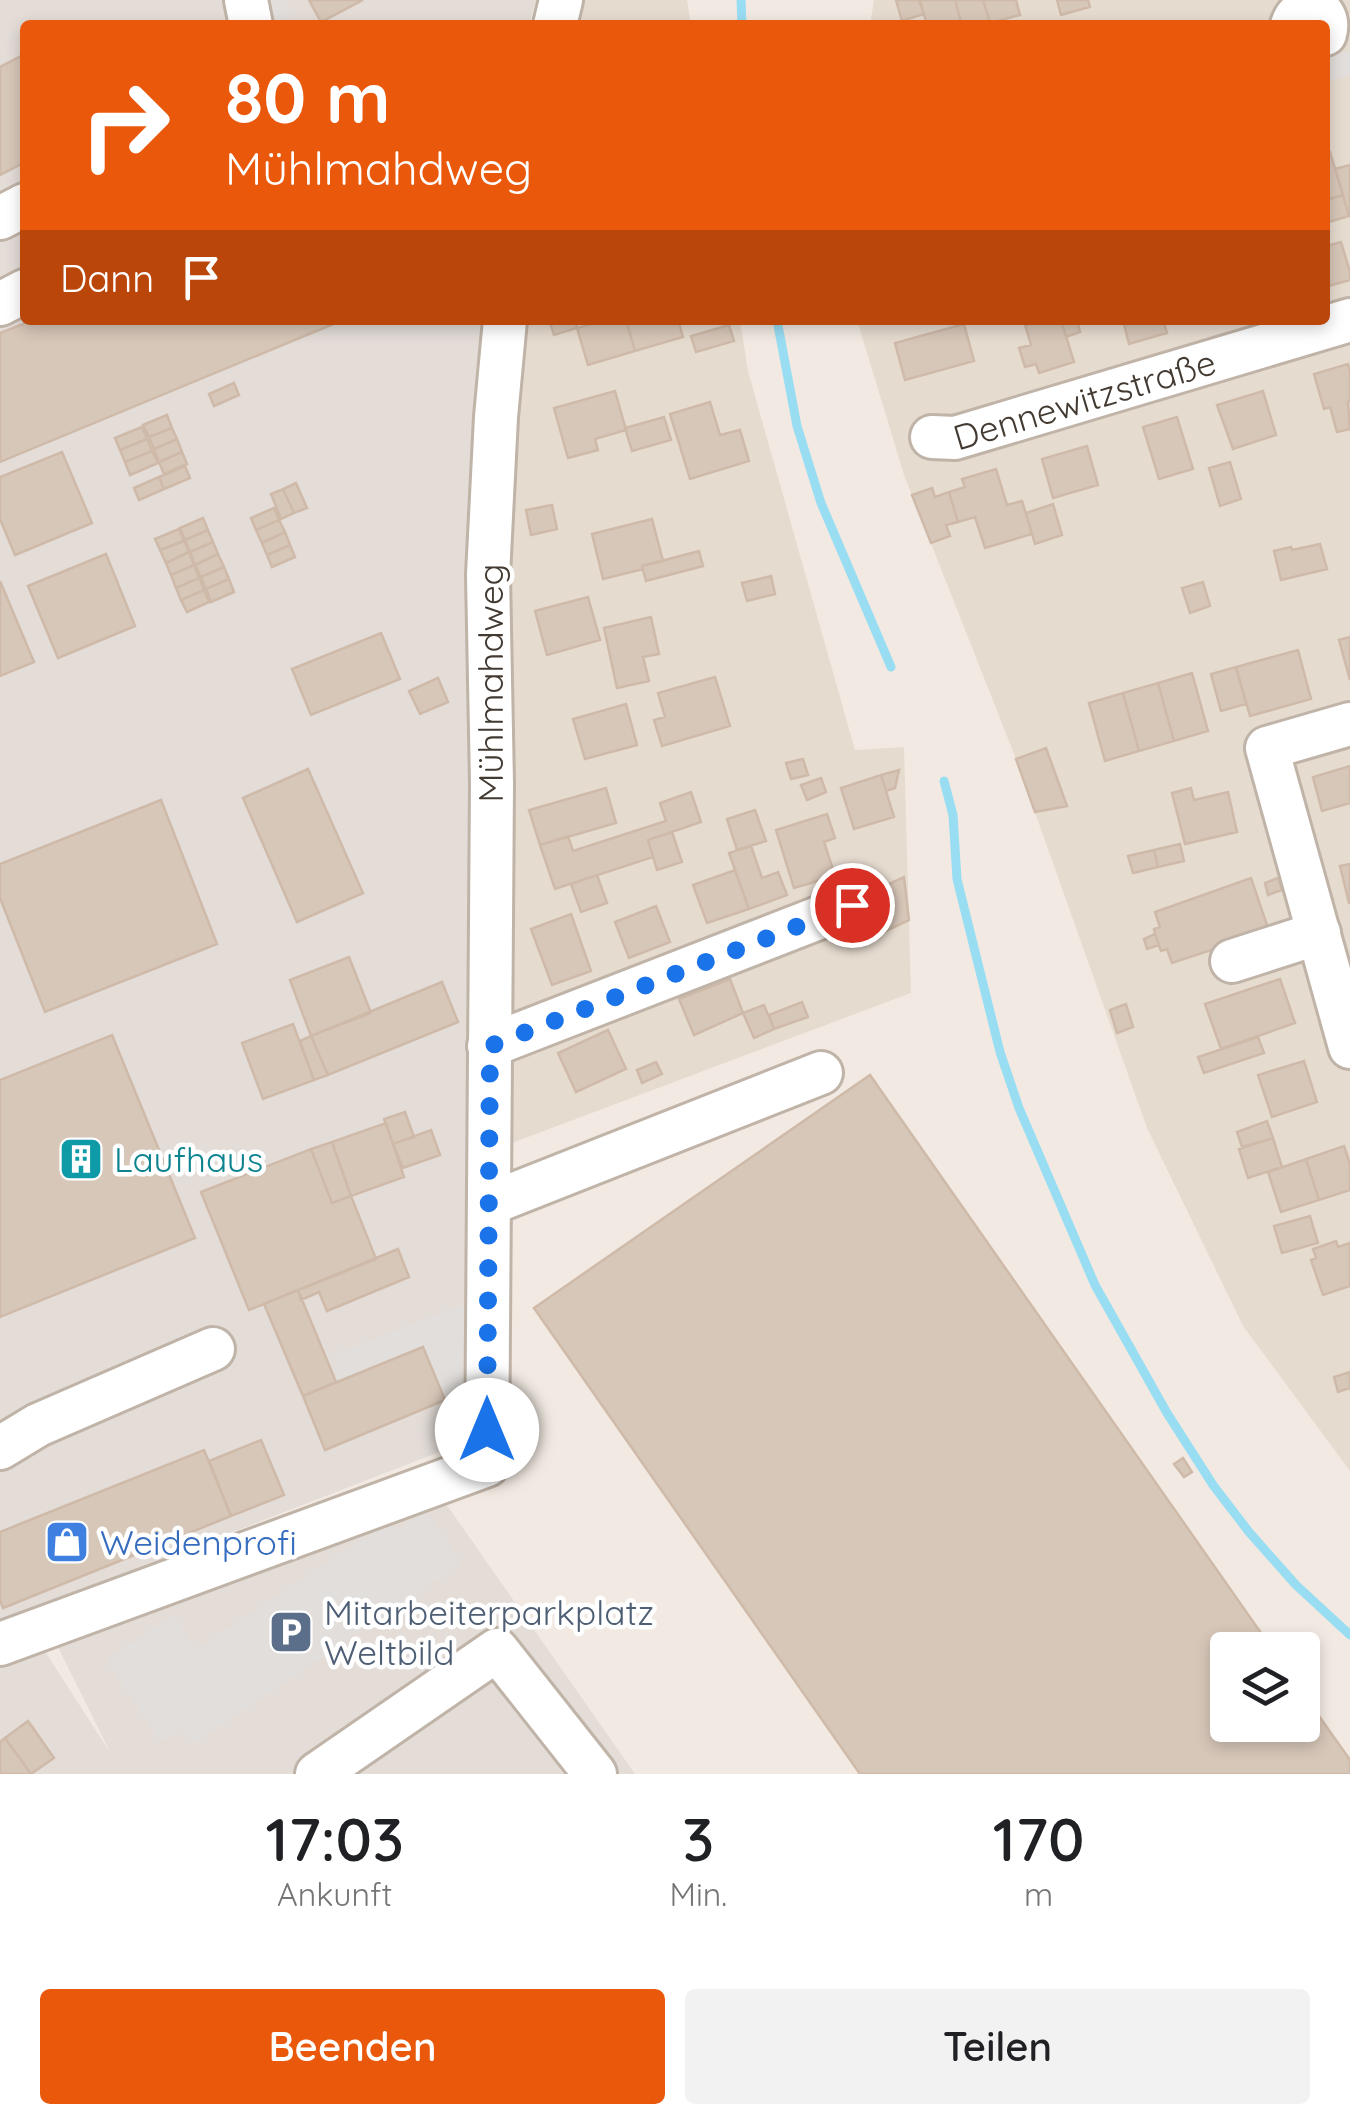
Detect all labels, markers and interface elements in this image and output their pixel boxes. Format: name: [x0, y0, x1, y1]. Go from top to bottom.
text: 80 m: [225, 53, 390, 141]
icon: right: [60, 60, 190, 190]
text: Mühlmahdweg: [225, 140, 532, 196]
icon: arrive: [174, 250, 229, 305]
text: Dann: [60, 254, 154, 302]
street label: Dennewitzstraße: [948, 339, 1221, 459]
street label: Mühlmahdweg: [468, 564, 512, 802]
pin: [810, 863, 895, 948]
icon: arrive: [825, 878, 880, 933]
building icon: Laufhaus: [58, 1136, 104, 1182]
place label: Laufhaus: [114, 1137, 263, 1181]
position arrow: [435, 1378, 539, 1482]
shop icon: Weidenprofi: [44, 1519, 90, 1565]
place label: Weidenprofi: [100, 1520, 297, 1564]
place label: Mitarbeiterparkplatz Weltbild: [324, 1590, 654, 1674]
parking icon: Mitarbeiterparkplatz Weltbild: [268, 1609, 314, 1655]
map controls: [1210, 1632, 1320, 1742]
button: layers: [1210, 1632, 1320, 1742]
text: 17:03: [266, 1801, 404, 1876]
text: 3: [682, 1801, 714, 1876]
text: 170: [993, 1801, 1084, 1876]
text: Ankunft: [277, 1874, 392, 1914]
text: Min.: [670, 1874, 727, 1914]
text: m: [1024, 1874, 1053, 1914]
button: Beenden: [40, 1989, 665, 2104]
button: Teilen: [685, 1989, 1310, 2104]

